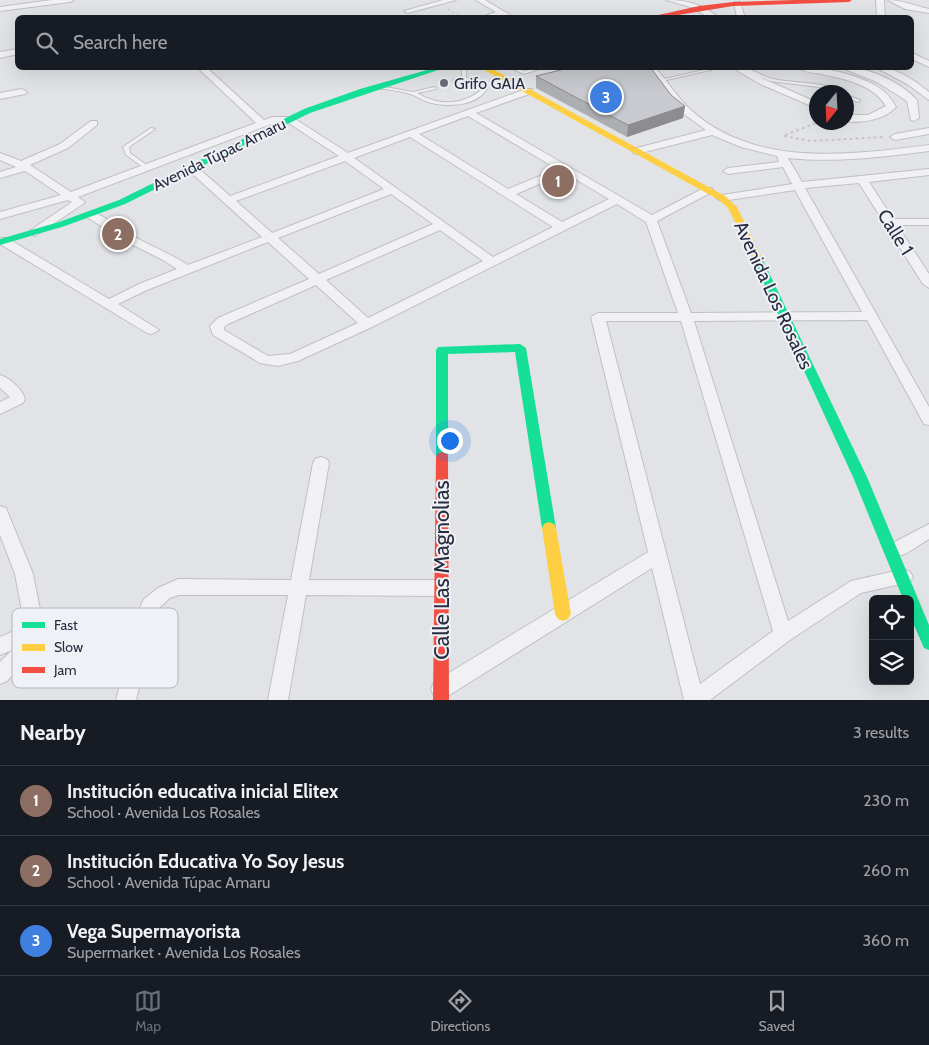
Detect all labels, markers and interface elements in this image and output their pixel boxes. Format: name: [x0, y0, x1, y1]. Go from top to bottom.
search box: [15, 15, 914, 70]
icon: search: [33, 29, 61, 57]
text: Search here: [73, 31, 167, 54]
place label: Grifo GAIA: [454, 74, 525, 93]
marker: Grifo GAIA: [438, 77, 450, 89]
pin: 3: [590, 78, 622, 116]
north arrow: [809, 85, 854, 130]
street label: Avenida Túpac Amaru: [150, 114, 289, 195]
pin: 1: [542, 162, 574, 200]
street label: Calle 1: [873, 205, 919, 260]
pin: 2: [102, 215, 134, 253]
street label: Avenida Los Rosales: [729, 217, 818, 373]
your location: [437, 428, 463, 454]
street label: Calle Las Magnolias: [428, 480, 455, 660]
map controls: [869, 595, 914, 685]
button: locate: [869, 595, 914, 640]
legend: [12, 608, 178, 688]
text: Fast: [54, 616, 78, 634]
text: Slow: [54, 638, 83, 656]
button: layers: [869, 640, 914, 685]
text: Jam: [53, 661, 76, 679]
text: Nearby: [20, 720, 86, 745]
text: 3 results: [853, 723, 909, 742]
text: Institución educativa inicial Elitex: [67, 780, 338, 803]
text: 1: [33, 791, 39, 810]
text: 230 m: [863, 791, 909, 810]
text: School · Avenida Los Rosales: [67, 803, 260, 822]
text: Institución Educativa Yo Soy Jesus: [67, 850, 344, 873]
text: 2: [32, 861, 40, 880]
text: 260 m: [863, 861, 909, 880]
text: School · Avenida Túpac Amaru: [67, 873, 270, 892]
text: Vega Supermayorista: [67, 920, 240, 943]
text: 3: [32, 931, 40, 950]
text: 360 m: [862, 931, 909, 950]
text: Supermarket · Avenida Los Rosales: [67, 943, 301, 962]
tab: Map: [134, 987, 162, 1035]
tab: Directions: [430, 987, 490, 1035]
tab: Saved: [758, 987, 795, 1035]

